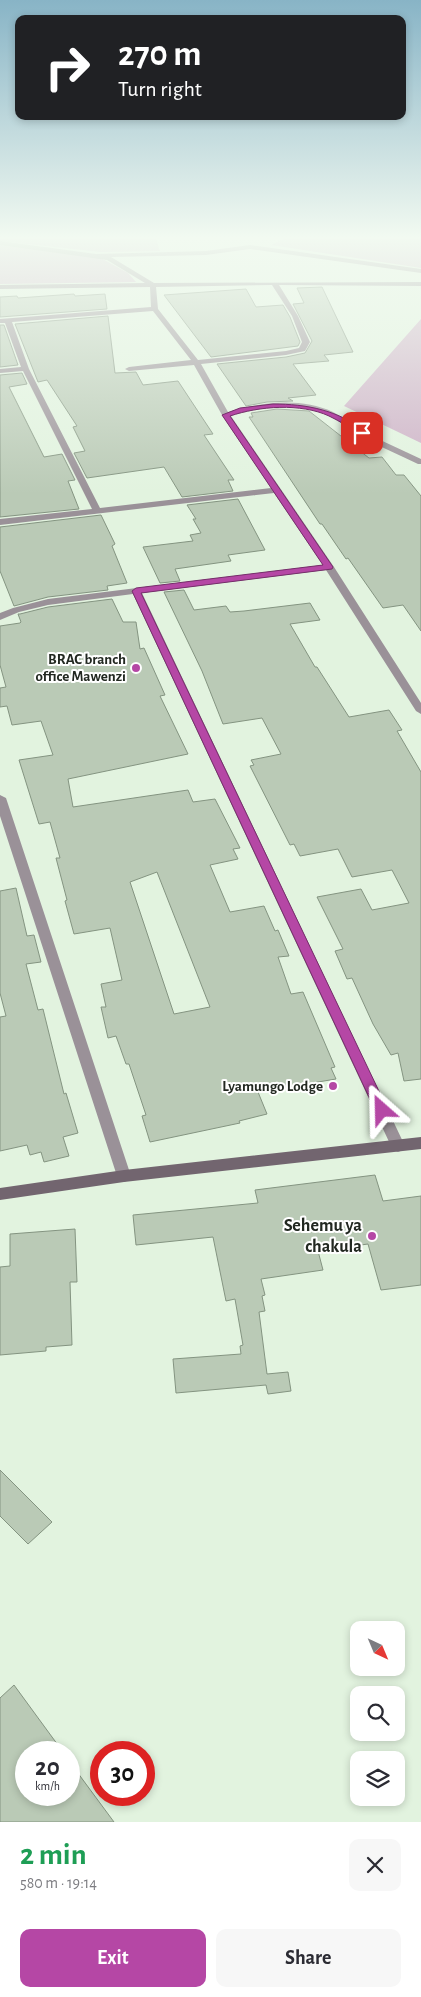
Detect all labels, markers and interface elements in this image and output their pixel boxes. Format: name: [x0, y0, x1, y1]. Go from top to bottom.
icon: right: [35, 35, 100, 100]
text: 270 m: [118, 37, 201, 72]
text: Turn right: [118, 78, 202, 100]
pin: [341, 412, 383, 454]
icon: arrive: [348, 419, 376, 447]
place label: BRAC branch office Mawenzi: [35, 652, 126, 684]
marker: BRAC branch office Mawenzi: [130, 662, 142, 674]
place label: Lyamungo Lodge: [222, 1079, 323, 1094]
marker: Lyamungo Lodge: [327, 1080, 339, 1092]
position arrow: [355, 1083, 407, 1135]
place label: Sehemu ya chakula: [284, 1217, 362, 1256]
marker: Sehemu ya chakula: [366, 1230, 378, 1242]
north arrow: [350, 1621, 405, 1676]
map controls: [350, 1621, 405, 1806]
button: search: [350, 1686, 405, 1741]
speed limit sign: 30: [90, 1741, 155, 1806]
button: layers: [350, 1751, 405, 1806]
text: 20: [35, 1755, 60, 1780]
text: km/h: [35, 1780, 60, 1792]
button: close: [349, 1839, 401, 1891]
text: 2 min: [20, 1840, 87, 1870]
text: 580 m · 19:14: [20, 1875, 97, 1891]
button: Exit: [20, 1929, 206, 1987]
button: Share: [216, 1929, 401, 1987]

